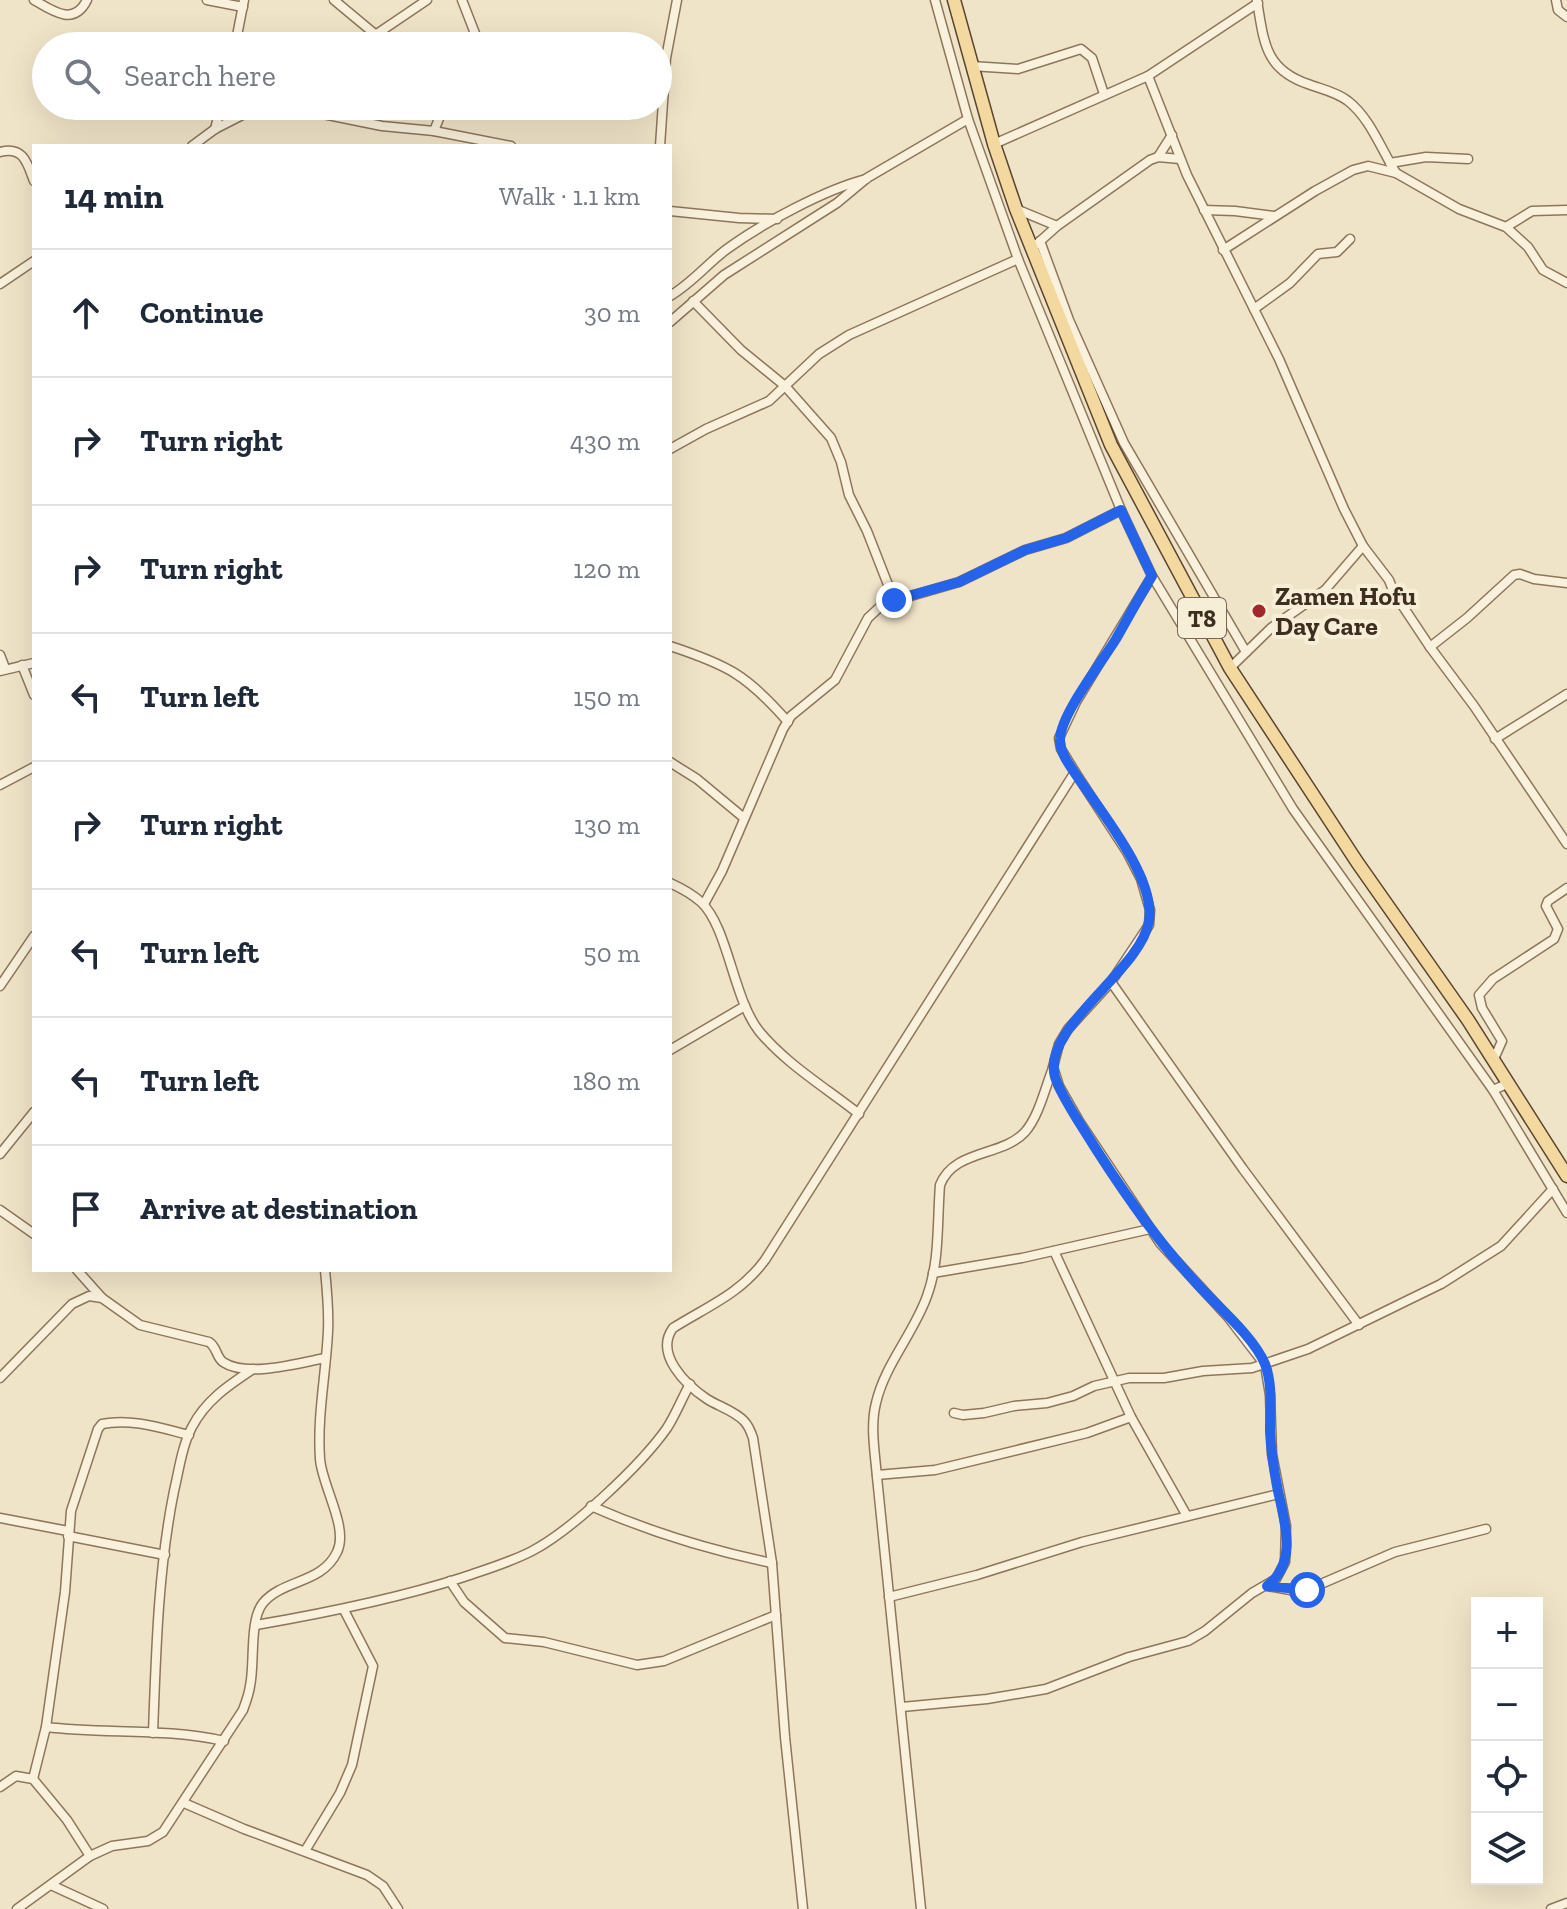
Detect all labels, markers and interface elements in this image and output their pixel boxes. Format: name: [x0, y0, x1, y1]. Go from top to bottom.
search box: [32, 32, 672, 120]
icon: search: [60, 54, 104, 98]
text: Search here: [124, 58, 276, 94]
text: 14 min: [64, 176, 164, 217]
text: Walk · 1.1 km: [499, 180, 640, 212]
icon: ahead: [64, 291, 108, 335]
text: Continue: [140, 295, 264, 331]
text: 30 m: [584, 297, 640, 329]
icon: right: [64, 419, 108, 463]
text: Turn right: [140, 423, 282, 459]
text: 430 m: [570, 425, 640, 457]
icon: right: [64, 547, 108, 591]
text: Turn right: [140, 551, 282, 587]
text: 120 m: [573, 553, 640, 585]
place label: Zamen Hofu Day Care: [1275, 580, 1416, 642]
route end: [876, 582, 912, 618]
road number: T8: [1178, 598, 1226, 638]
marker: Zamen Hofu Day Care: [1250, 602, 1268, 620]
icon: left: [64, 675, 108, 719]
text: Turn left: [140, 679, 259, 715]
text: 150 m: [573, 681, 640, 713]
icon: right: [64, 803, 108, 847]
text: Turn right: [140, 807, 282, 843]
text: 130 m: [574, 809, 640, 841]
icon: left: [64, 931, 108, 975]
text: Turn left: [140, 935, 259, 971]
text: 50 m: [583, 937, 640, 969]
icon: left: [64, 1059, 108, 1103]
text: Turn left: [140, 1063, 259, 1099]
text: 180 m: [573, 1065, 640, 1097]
icon: arrive: [64, 1187, 108, 1231]
text: Arrive at destination: [140, 1191, 417, 1227]
route start: [1289, 1572, 1325, 1608]
map controls: [1471, 1597, 1543, 1885]
button: +: [1471, 1597, 1543, 1669]
button: −: [1471, 1669, 1543, 1741]
button: locate: [1471, 1741, 1543, 1813]
button: layers: [1471, 1813, 1543, 1885]

